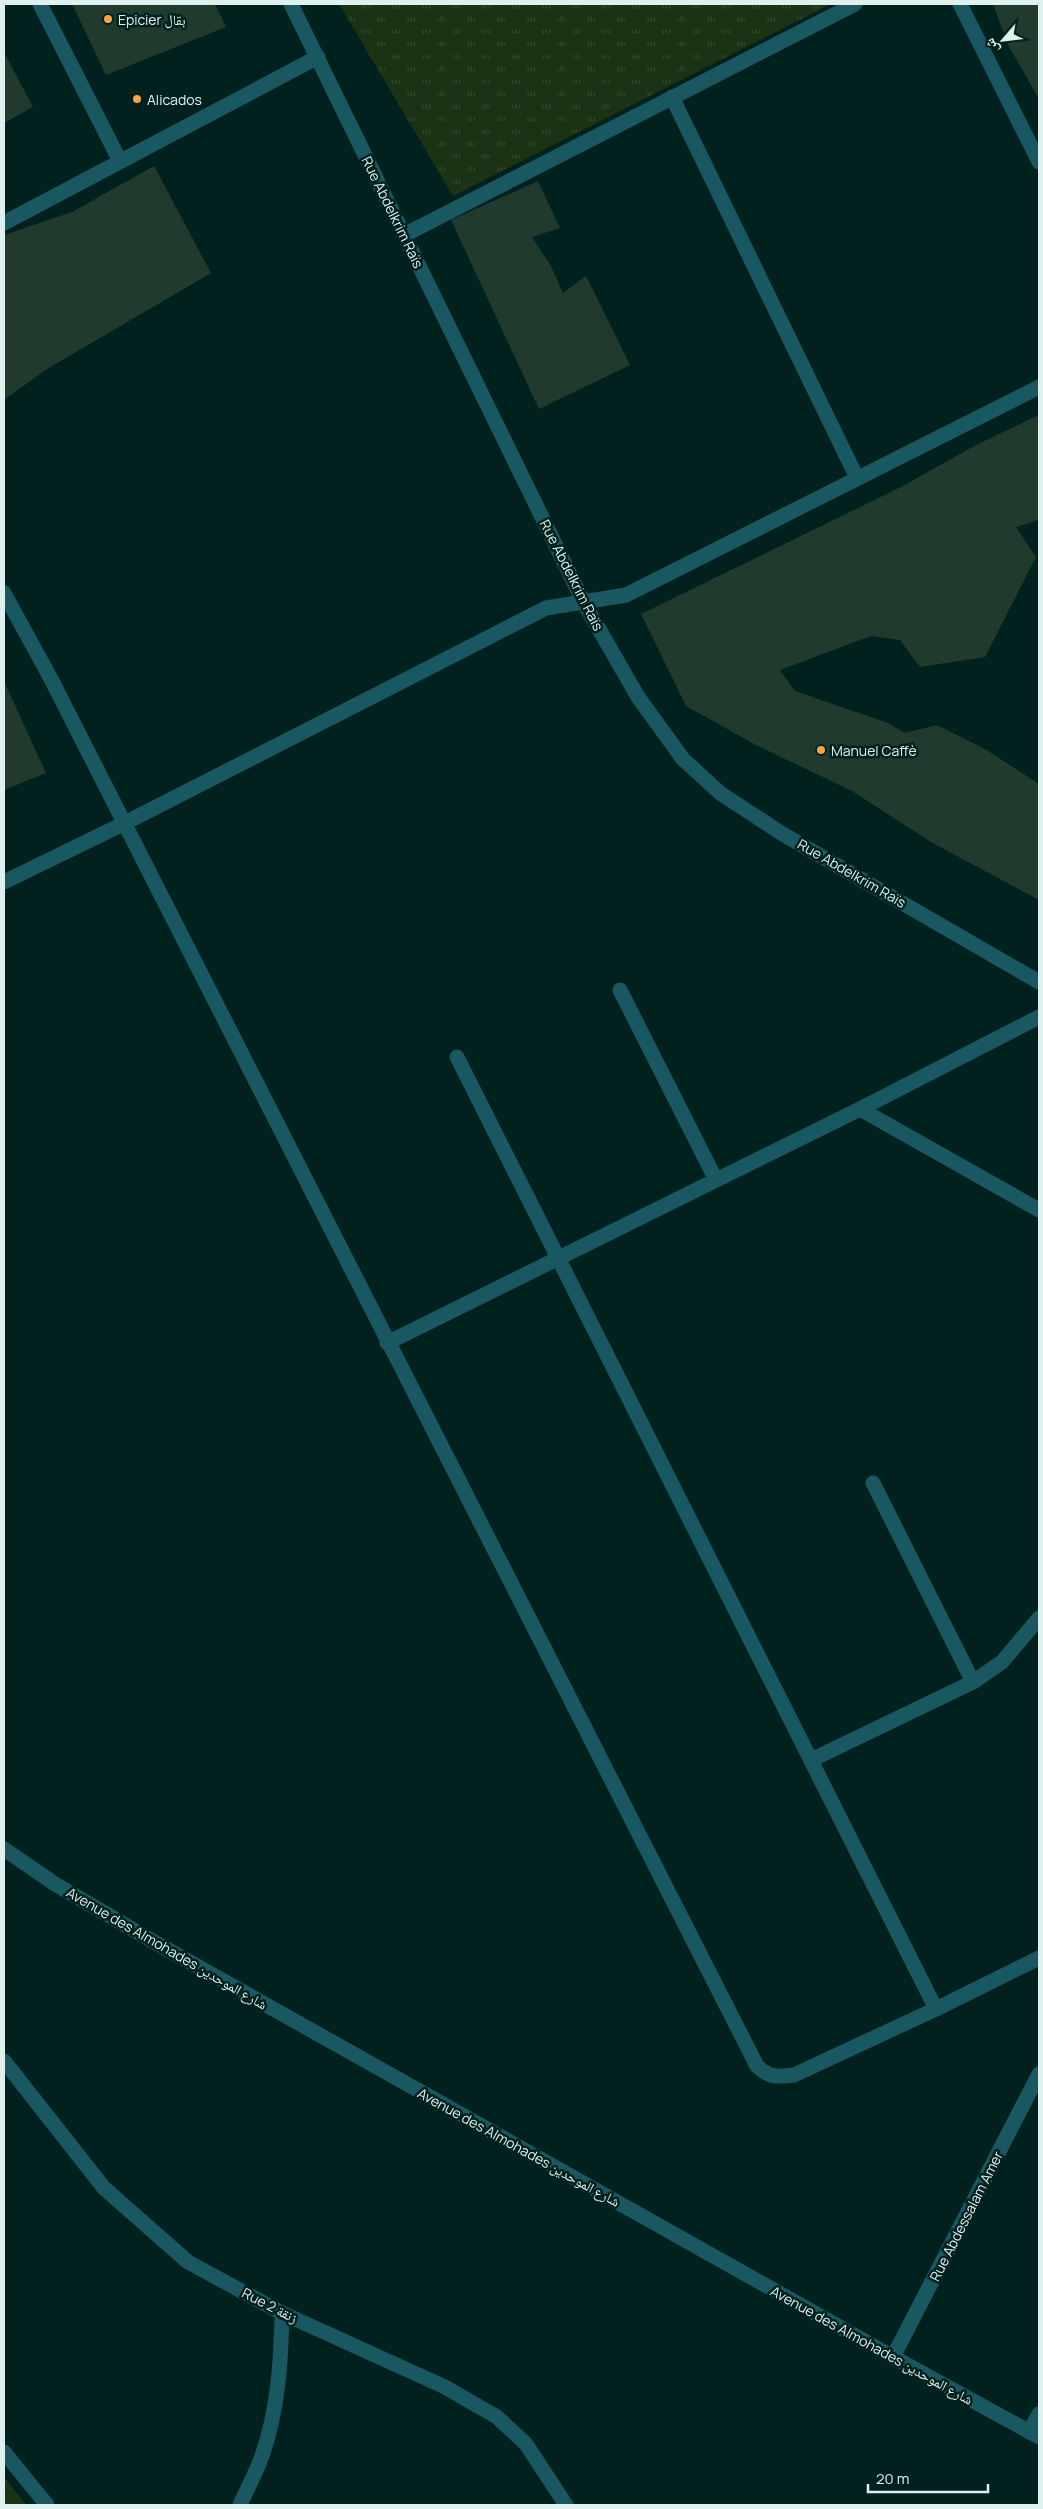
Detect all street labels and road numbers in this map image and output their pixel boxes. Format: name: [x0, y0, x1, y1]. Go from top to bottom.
street label: Rue Abdelkrim Raïs: [358, 153, 428, 271]
street label: Rue Abdelkrim Raïs: [536, 516, 608, 634]
street label: Rue Abdelkrim Raïs: [794, 834, 910, 912]
street label: Avenue des Almohades شارع الموحدين: [63, 1883, 271, 2014]
street label: Avenue des Almohades شارع الموحدين: [414, 2083, 624, 2212]
street label: Rue Abdessalam Amer: [925, 2148, 1007, 2284]
street label: Avenue des Almohades شارع الموحدين: [767, 2281, 977, 2410]
street label: Rue 2 زنقة: [239, 2283, 301, 2327]

